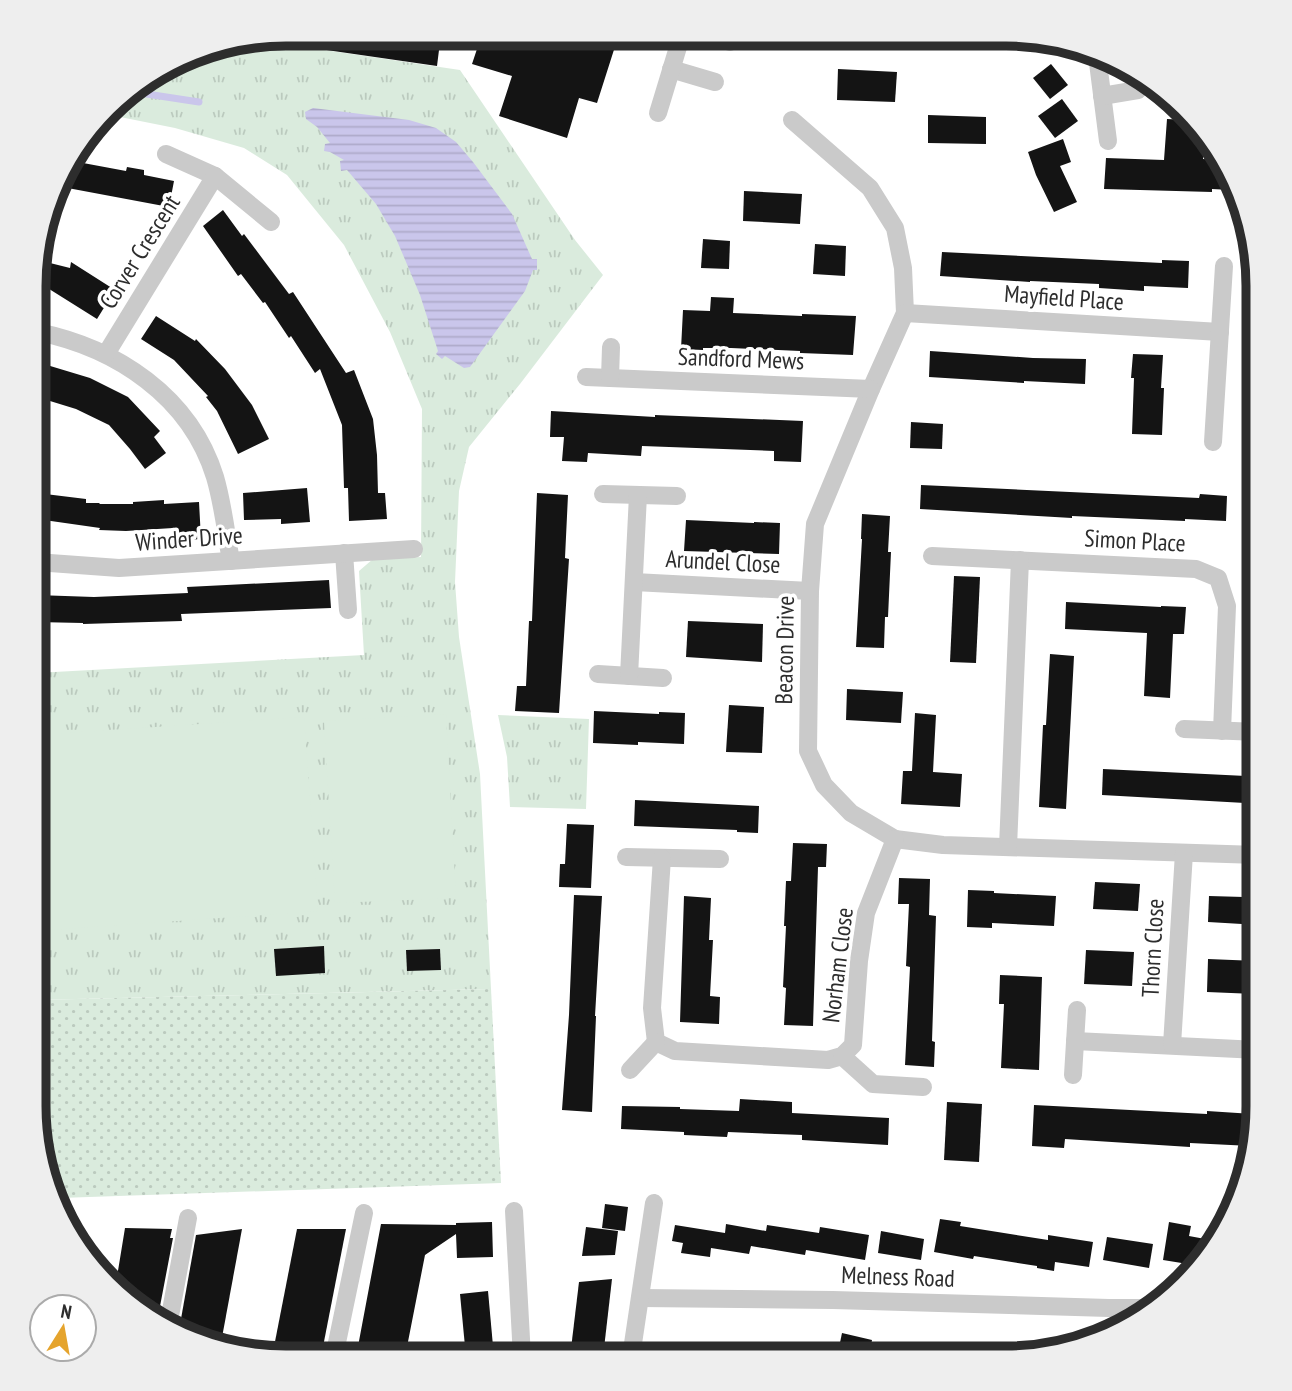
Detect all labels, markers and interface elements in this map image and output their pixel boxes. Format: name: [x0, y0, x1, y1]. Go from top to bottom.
street label: Corver Crescent: [92, 189, 187, 314]
street label: Mayfield Place: [1003, 278, 1125, 317]
street label: Sandford Mews: [677, 341, 805, 376]
street label: Winder Drive: [134, 519, 244, 558]
street label: Simon Place: [1084, 522, 1186, 559]
street label: Arundel Close: [665, 543, 781, 580]
street label: Beacon Drive: [768, 595, 801, 705]
street label: Thorn Close: [1134, 898, 1171, 998]
street label: Norham Close: [815, 906, 860, 1024]
street label: Melness Road: [841, 1259, 955, 1294]
north arrow: [28, 1293, 98, 1363]
text: N: [59, 1299, 74, 1324]

